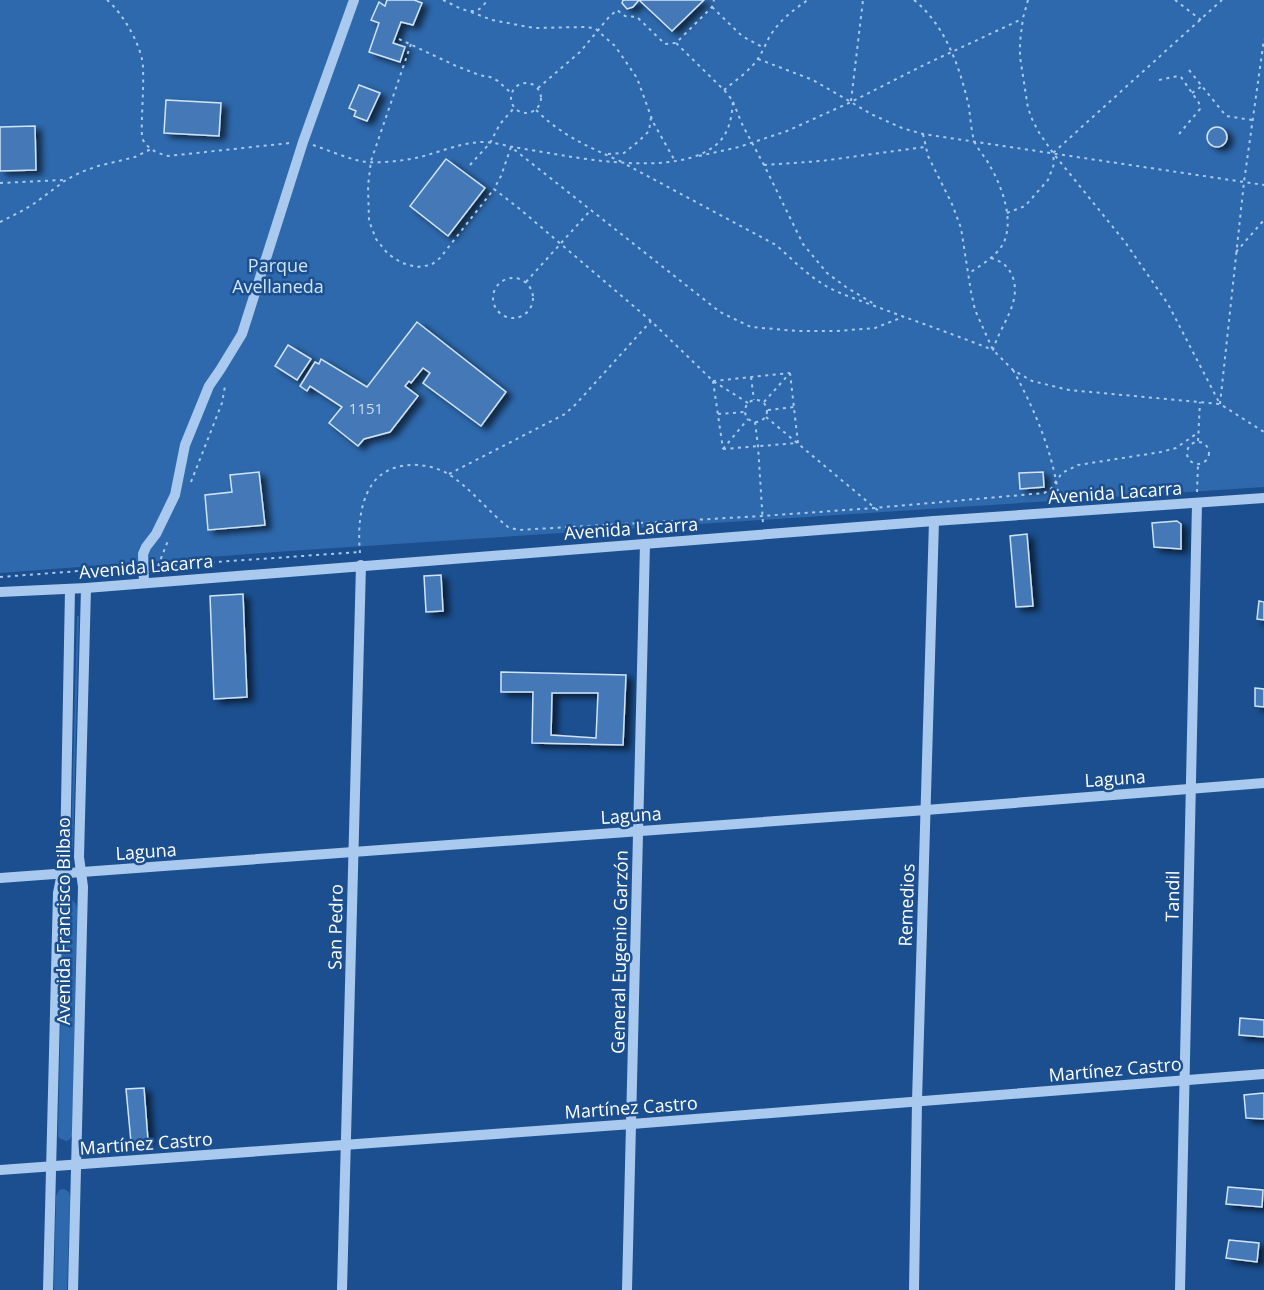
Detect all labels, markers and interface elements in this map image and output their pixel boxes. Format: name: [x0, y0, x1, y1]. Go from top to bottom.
park label: Parque Avellaneda: [232, 253, 324, 298]
house number: 1151: [349, 398, 383, 418]
street label: Avenida Lacarra: [1047, 475, 1183, 509]
street label: Avenida Lacarra: [563, 511, 699, 545]
street label: Avenida Lacarra: [78, 548, 214, 584]
street label: Laguna: [1084, 764, 1146, 792]
street label: Laguna: [600, 801, 662, 829]
street label: Avenida Francisco Bilbao: [51, 817, 75, 1025]
street label: Laguna: [115, 837, 177, 865]
street label: General Eugenio Garzón: [605, 850, 633, 1054]
street label: Remedios: [893, 863, 919, 947]
street label: Tandil: [1160, 870, 1184, 922]
street label: San Pedro: [322, 884, 348, 970]
street label: Martínez Castro: [1048, 1051, 1182, 1087]
street label: Martínez Castro: [564, 1090, 698, 1124]
street label: Martínez Castro: [79, 1126, 213, 1160]

